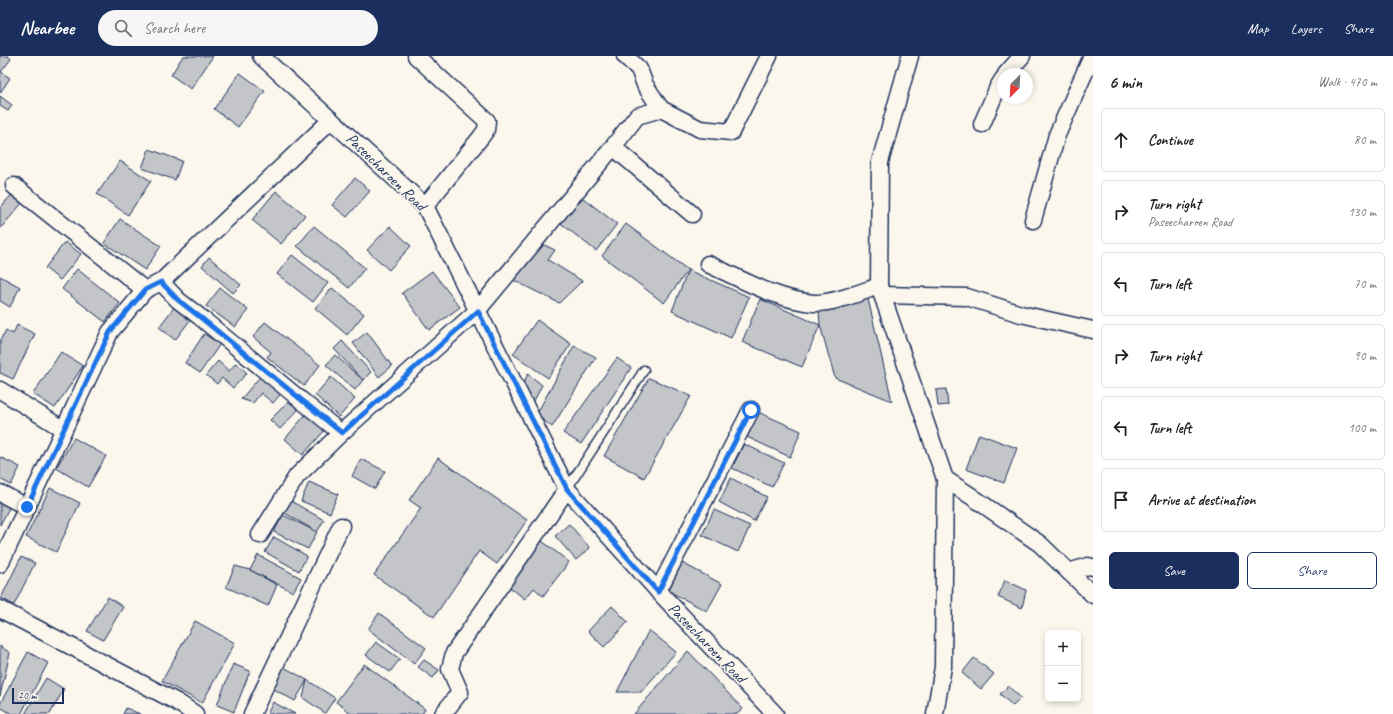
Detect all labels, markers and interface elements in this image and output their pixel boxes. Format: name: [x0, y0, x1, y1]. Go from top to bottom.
search box: [98, 10, 378, 46]
text: Nearbee: [20, 16, 74, 40]
icon: search: [112, 17, 134, 39]
text: Search here: [144, 19, 205, 38]
text: Map: [1247, 20, 1269, 37]
text: Layers: [1291, 20, 1322, 37]
text: Share: [1344, 20, 1373, 37]
north arrow: [997, 68, 1033, 104]
text: 6 min: [1109, 72, 1142, 93]
text: Walk · 470 m: [1318, 74, 1377, 90]
street label: Paseecharoen Road: [342, 129, 432, 217]
icon: ahead: [1110, 129, 1132, 151]
text: Continue: [1148, 131, 1193, 150]
text: 80 m: [1354, 132, 1376, 148]
text: Turn right: [1148, 195, 1201, 214]
icon: right: [1110, 201, 1132, 223]
text: 130 m: [1348, 204, 1376, 220]
text: Paseecharoen Road: [1148, 214, 1232, 230]
icon: left: [1110, 273, 1132, 295]
text: Turn left: [1148, 275, 1191, 294]
text: 70 m: [1354, 276, 1376, 292]
icon: right: [1110, 345, 1132, 367]
text: Turn right: [1148, 347, 1201, 366]
text: 90 m: [1354, 348, 1376, 364]
route start: [742, 401, 760, 419]
icon: left: [1110, 417, 1132, 439]
text: Turn left: [1148, 419, 1191, 438]
text: 100 m: [1348, 420, 1376, 436]
icon: arrive: [1110, 489, 1132, 511]
text: Arrive at destination: [1148, 491, 1255, 510]
route end: [18, 498, 36, 516]
button: Save: [1109, 552, 1239, 589]
button: Share: [1247, 552, 1377, 589]
street label: Paseecharoen Road: [664, 599, 752, 689]
map controls: [1045, 630, 1081, 702]
button: +: [1045, 630, 1081, 666]
button: −: [1045, 666, 1081, 702]
scale bar: [12, 686, 64, 705]
text: 20 m: [18, 688, 37, 702]

